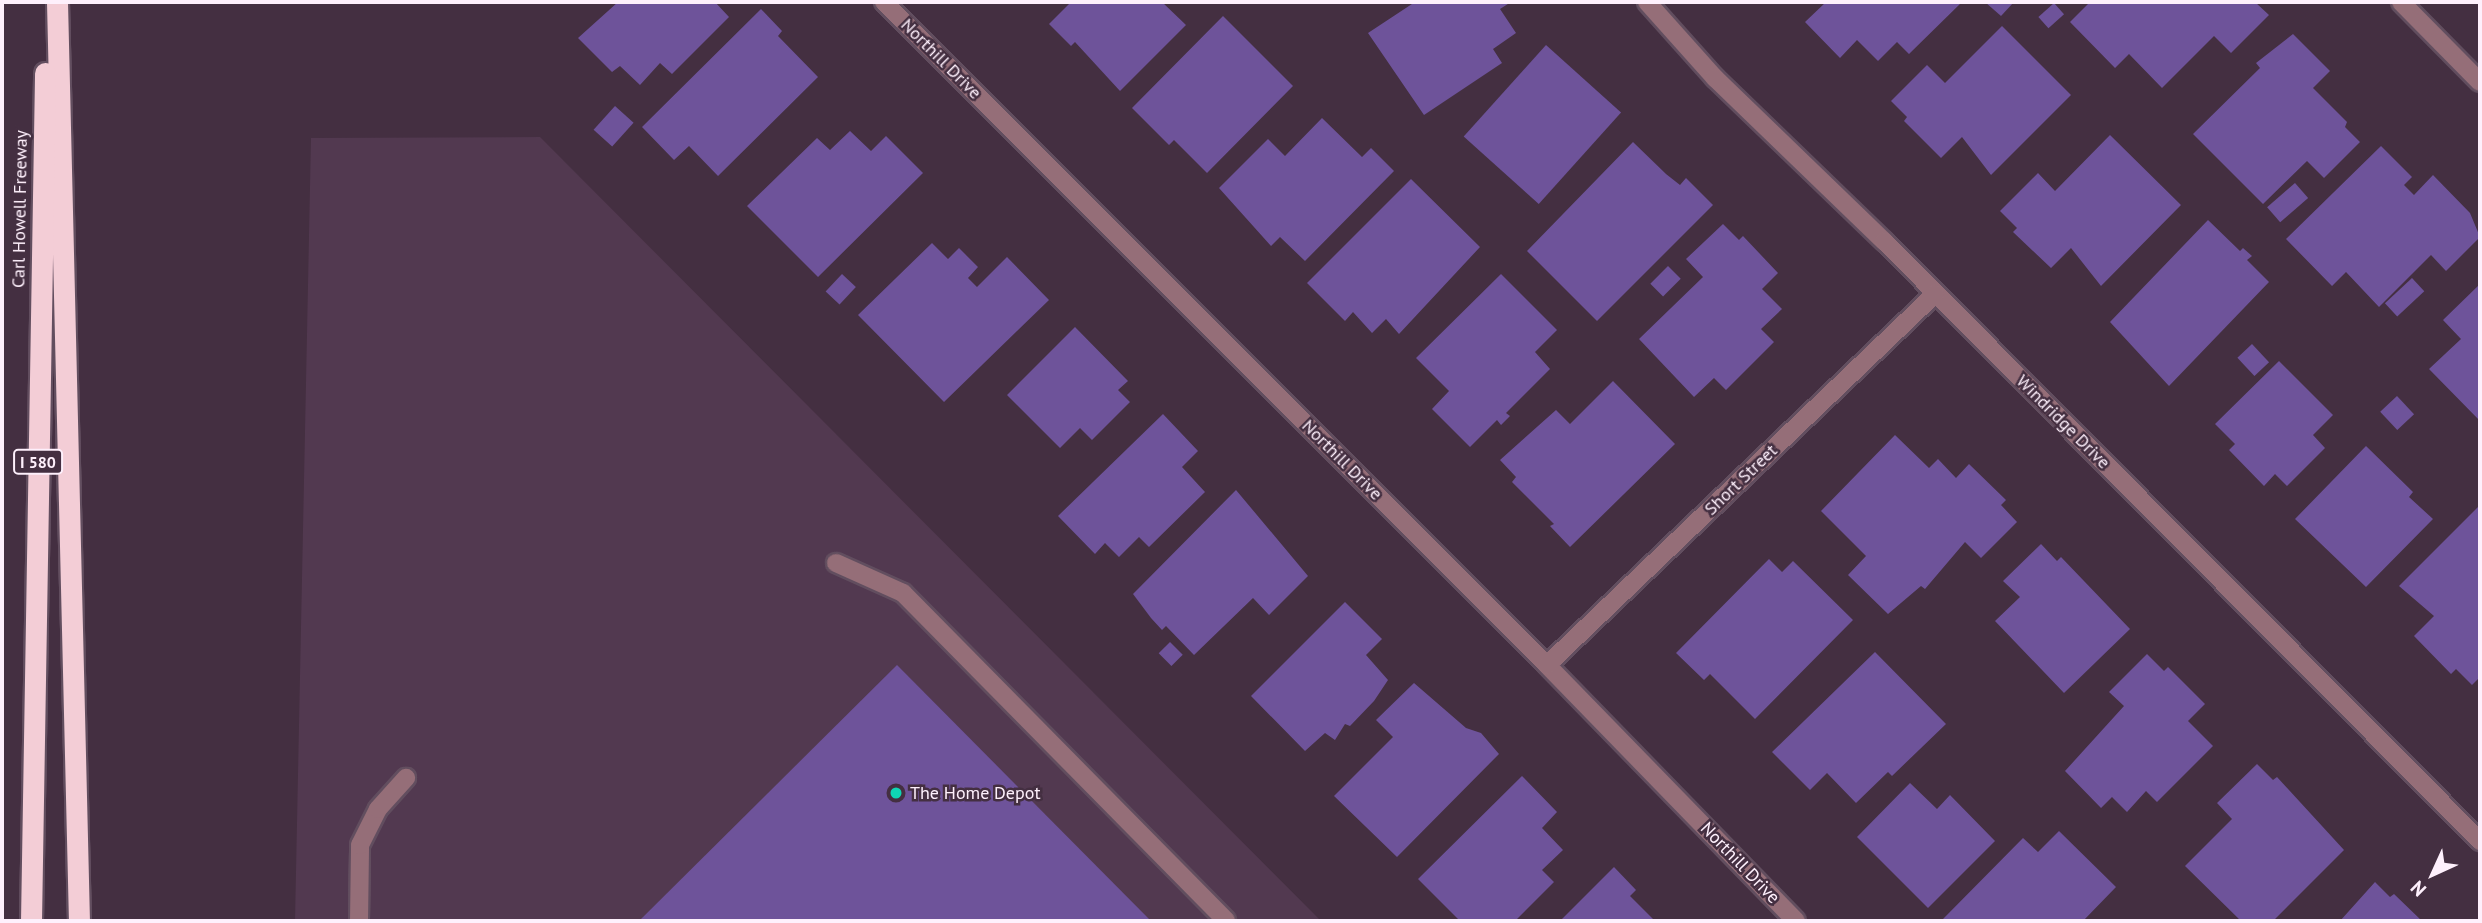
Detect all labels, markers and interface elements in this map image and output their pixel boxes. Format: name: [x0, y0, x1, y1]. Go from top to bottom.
street label: Northill Drive: [896, 14, 986, 104]
street label: Carl Howell Freeway: [8, 130, 32, 288]
street label: Windridge Drive: [2012, 371, 2114, 473]
street label: Northill Drive: [1297, 415, 1387, 505]
street label: Short Street: [1700, 440, 1782, 520]
road number: I 580: [12, 449, 64, 475]
place label: The Home Depot: [910, 782, 1040, 804]
marker: The Home Depot: [888, 785, 904, 801]
street label: Northill Drive: [1696, 818, 1784, 908]
north arrow: [2398, 839, 2468, 909]
text: N: [2405, 876, 2431, 902]

